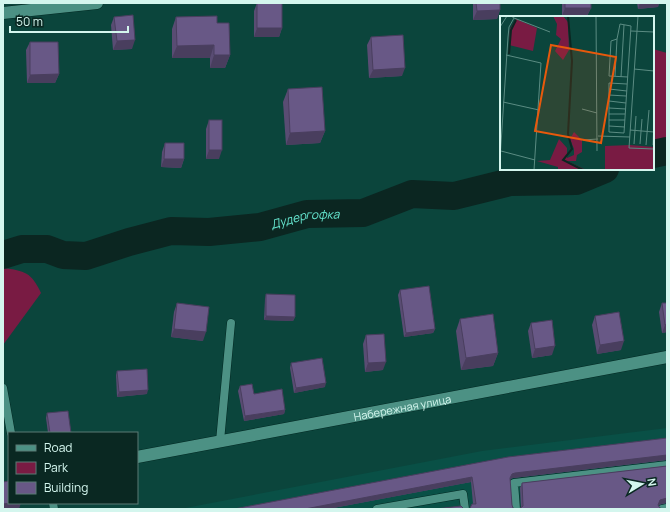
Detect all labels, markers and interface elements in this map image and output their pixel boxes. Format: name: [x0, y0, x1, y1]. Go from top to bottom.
scale bar: [10, 8, 128, 34]
text: 50 m: [16, 13, 43, 30]
inset map: [500, 16, 654, 170]
water label: Дудергофка: [268, 205, 341, 232]
street label: Набережная улица: [352, 390, 452, 423]
legend: [8, 432, 138, 504]
text: Road: [44, 439, 72, 456]
text: Park: [44, 459, 69, 476]
north arrow: [622, 464, 662, 504]
text: N: [644, 477, 660, 487]
text: Building: [44, 479, 88, 496]

